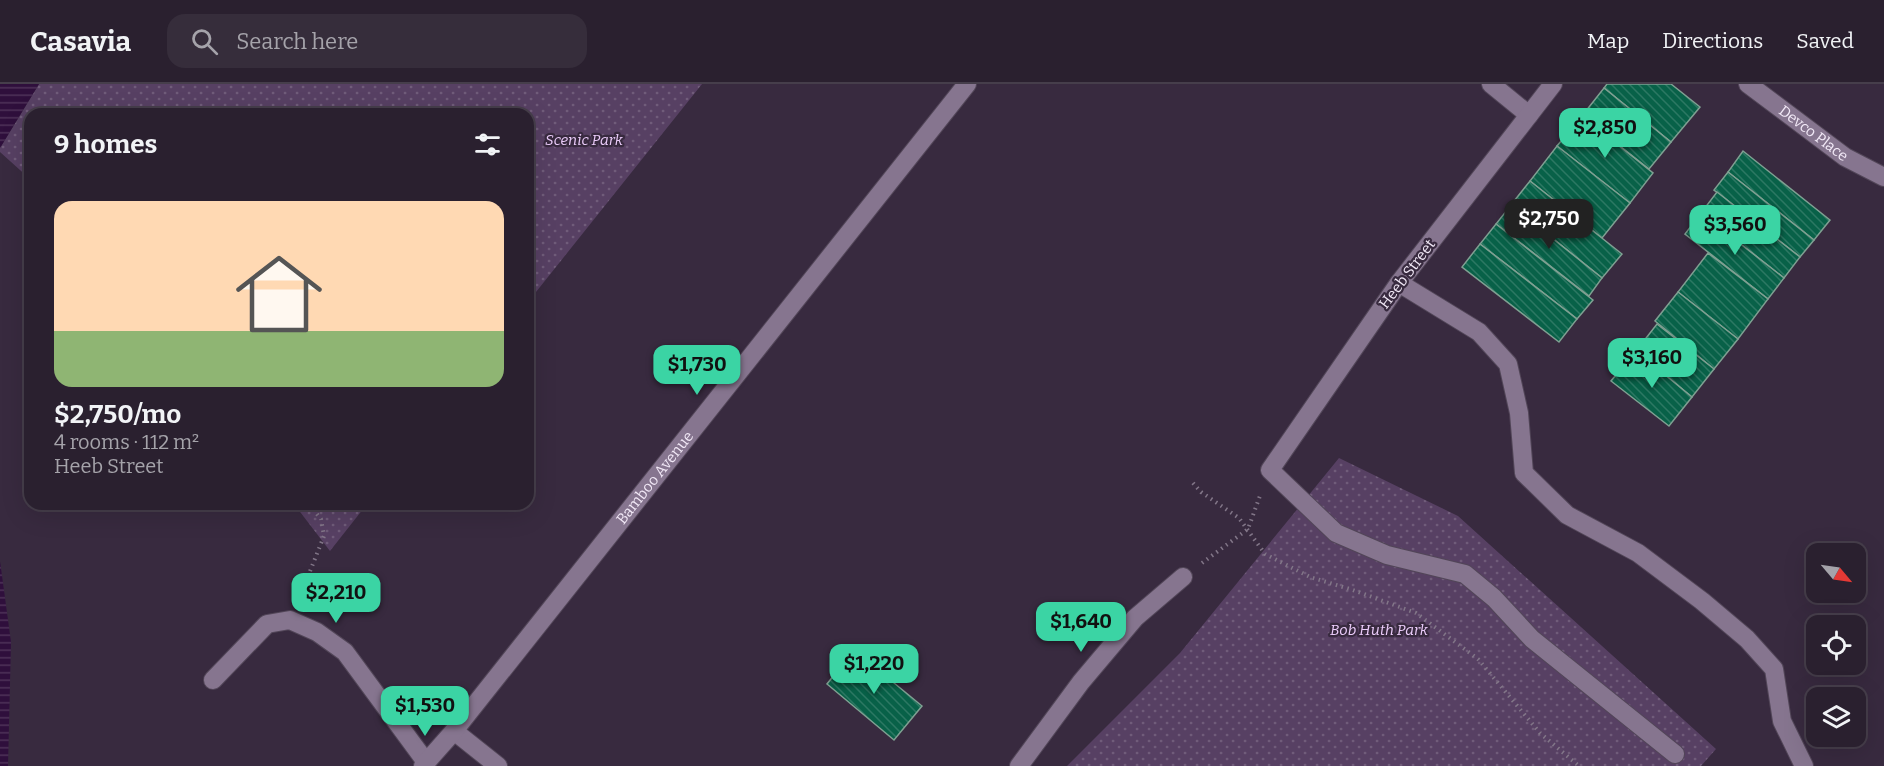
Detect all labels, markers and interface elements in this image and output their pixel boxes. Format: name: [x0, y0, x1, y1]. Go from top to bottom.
search box: [167, 14, 587, 68]
text: Casavia: [30, 25, 131, 58]
icon: search: [188, 25, 221, 58]
text: Search here: [236, 28, 358, 55]
text: Map: [1587, 28, 1629, 54]
text: Directions: [1662, 28, 1763, 54]
text: Saved: [1796, 28, 1854, 54]
street label: Devco Place: [1775, 101, 1852, 165]
pin: $2,850: [1556, 108, 1654, 159]
text: $2,850: [1573, 115, 1637, 139]
icon: filters: [471, 128, 504, 161]
text: 9 homes: [54, 129, 157, 160]
park label: Scenic Park: [545, 131, 624, 149]
pin: $2,750: [1500, 199, 1598, 250]
pin: $3,560: [1686, 205, 1784, 256]
text: $2,750: [1518, 206, 1580, 230]
text: $3,560: [1703, 212, 1767, 236]
street label: Heeb Street: [1375, 235, 1439, 312]
icon: home: [225, 240, 333, 348]
pin: $3,160: [1603, 338, 1701, 389]
pin: $1,730: [648, 345, 746, 396]
text: $3,160: [1622, 345, 1682, 369]
text: $1,730: [667, 352, 727, 376]
text: $2,750/mo: [54, 399, 181, 430]
street label: Bamboo Avenue: [612, 428, 697, 528]
text: 4 rooms · 112 m²: [54, 430, 199, 454]
text: Heeb Street: [54, 454, 164, 478]
north arrow: [1806, 543, 1866, 603]
map controls: [1806, 543, 1866, 747]
pin: $2,210: [287, 573, 385, 624]
text: $2,210: [306, 580, 366, 604]
pin: $1,640: [1032, 602, 1130, 653]
text: $1,640: [1050, 609, 1112, 633]
button: locate: [1806, 615, 1866, 675]
park label: Bob Huth Park: [1330, 621, 1429, 639]
pin: $1,220: [825, 644, 923, 695]
text: $1,220: [844, 651, 904, 675]
pin: $1,530: [376, 686, 474, 737]
button: layers: [1806, 687, 1866, 747]
text: $1,530: [395, 693, 455, 717]

